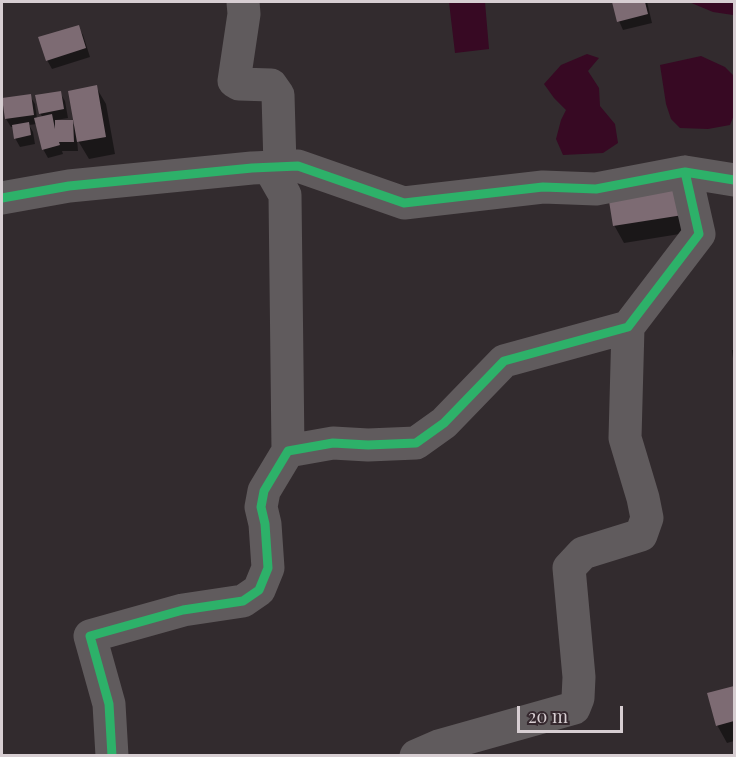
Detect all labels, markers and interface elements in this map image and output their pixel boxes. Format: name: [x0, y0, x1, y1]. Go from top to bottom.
scale bar: [520, 694, 626, 732]
text: 20 m: [528, 704, 568, 728]

